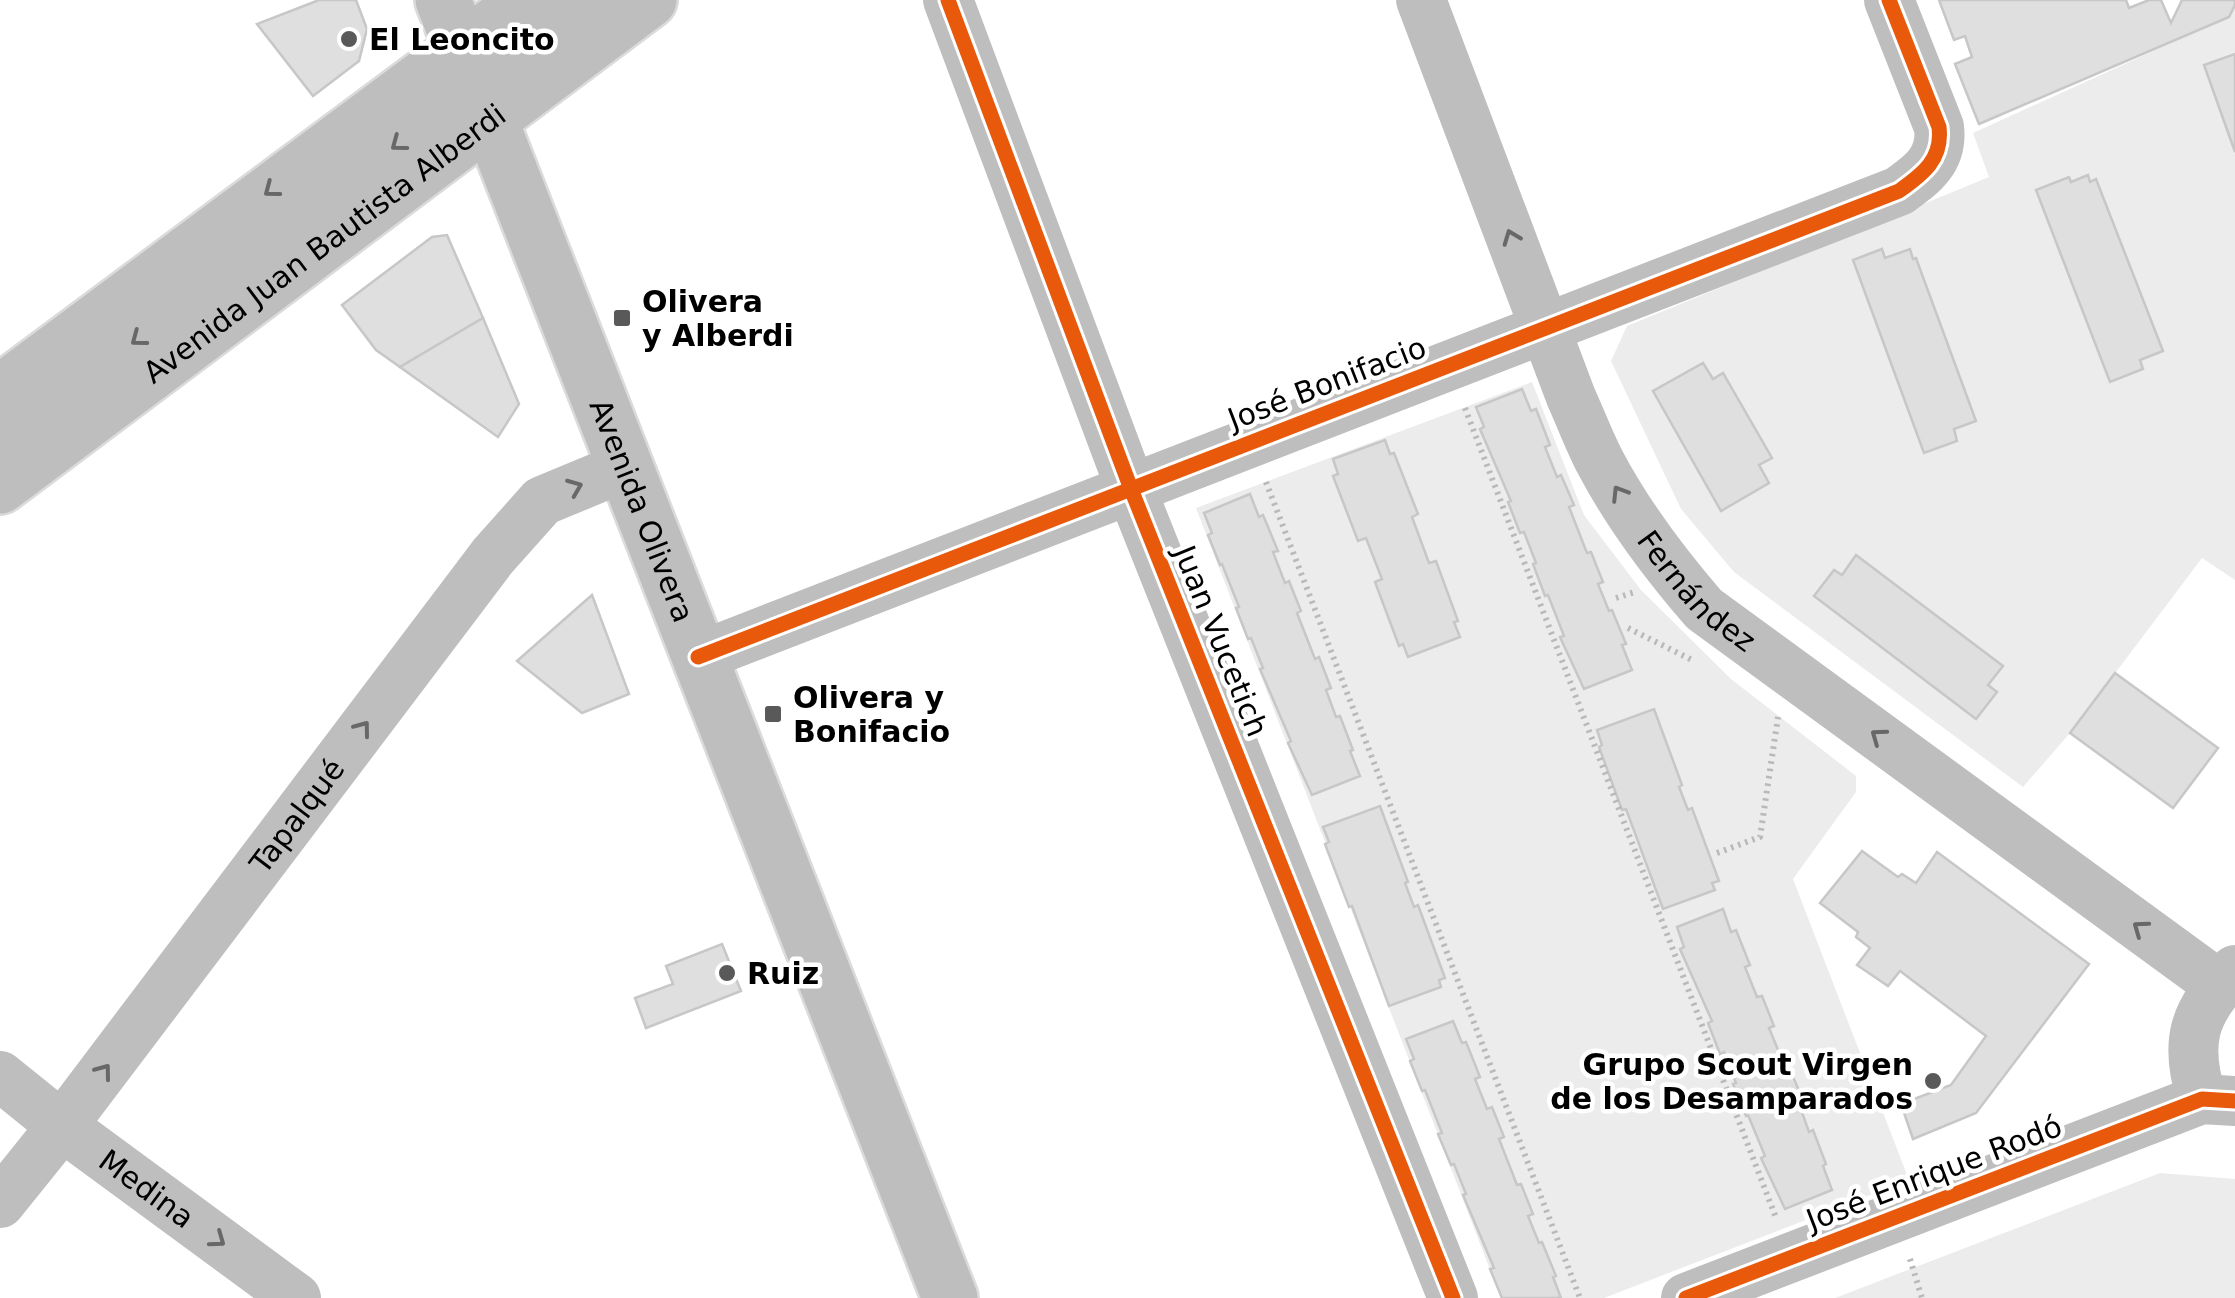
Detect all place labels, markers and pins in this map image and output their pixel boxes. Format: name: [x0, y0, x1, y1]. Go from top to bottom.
place label: El Leoncito: [369, 22, 555, 57]
marker: El Leoncito: [338, 28, 360, 50]
place label: Olivera y Alberdi: [642, 284, 794, 353]
marker: Olivera y Alberdi: [611, 307, 633, 329]
place label: Olivera y Bonifacio: [793, 680, 950, 749]
marker: Olivera y Bonifacio: [762, 703, 784, 725]
place label: Ruiz: [747, 956, 819, 991]
marker: Ruiz: [716, 962, 738, 984]
place label: Grupo Scout Virgen de los Desamparados: [1550, 1047, 1913, 1116]
marker: Grupo Scout Virgen de los Desamparados: [1922, 1070, 1944, 1092]

